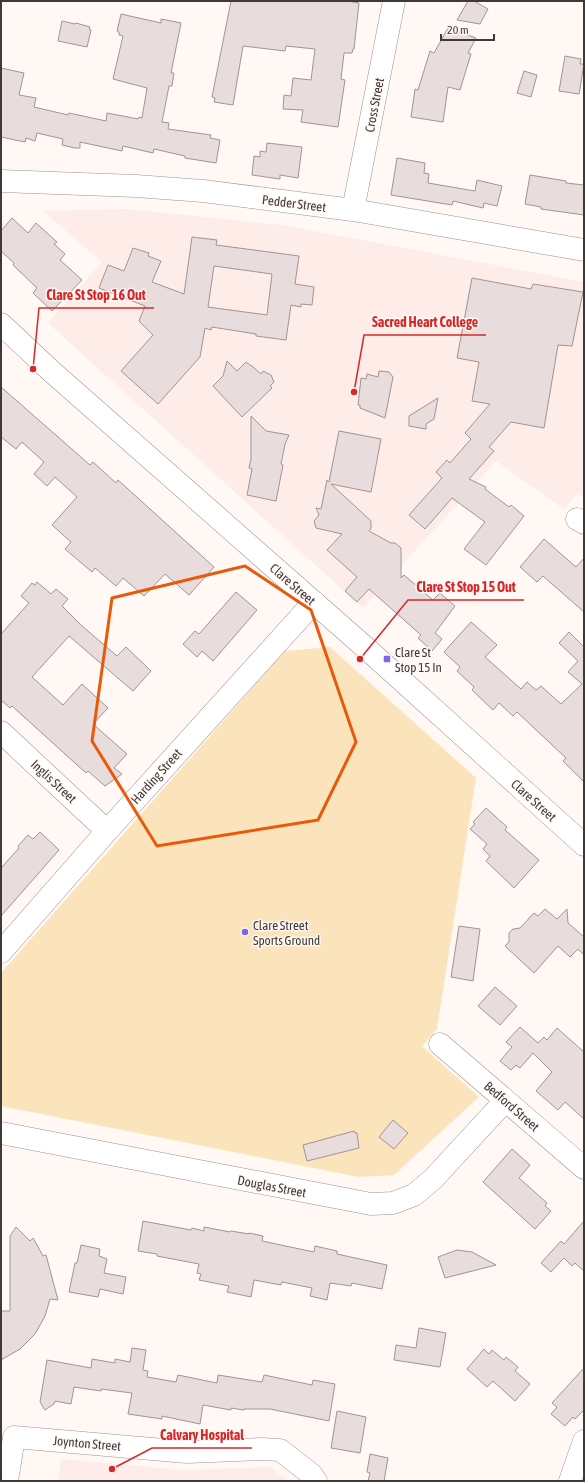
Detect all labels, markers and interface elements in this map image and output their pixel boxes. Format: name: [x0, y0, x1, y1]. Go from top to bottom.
scale bar: [441, 16, 494, 42]
text: 20 m: [447, 23, 469, 37]
street label: Cross Street: [362, 76, 387, 134]
street label: Pedder Street: [261, 192, 327, 215]
callout: Clare St Stop 16 Out: [39, 282, 154, 308]
text: Clare St Stop 16 Out: [46, 287, 146, 303]
callout: Sacred Heart College: [364, 309, 486, 335]
text: Sacred Heart College: [372, 314, 478, 330]
street label: Clare Street: [267, 561, 319, 608]
callout: Clare St Stop 15 Out: [408, 574, 524, 600]
text: Clare St Stop 15 Out: [416, 579, 516, 595]
place label: Clare St Stop 15 In: [395, 645, 442, 675]
marker: Clare St Stop 15 In: [382, 654, 392, 664]
street label: Harding Street: [128, 746, 185, 807]
street label: Inglis Street: [28, 757, 80, 806]
street label: Clare Street: [508, 776, 559, 825]
place label: Clare Street Sports Ground: [253, 918, 320, 948]
marker: Clare Street Sports Ground: [240, 927, 250, 937]
street label: Bedford Street: [481, 1078, 543, 1135]
street label: Douglas Street: [236, 1172, 308, 1201]
callout: Calvary Hospital: [152, 1422, 252, 1448]
text: Calvary Hospital: [160, 1427, 244, 1443]
street label: Joynton Street: [52, 1433, 122, 1454]

